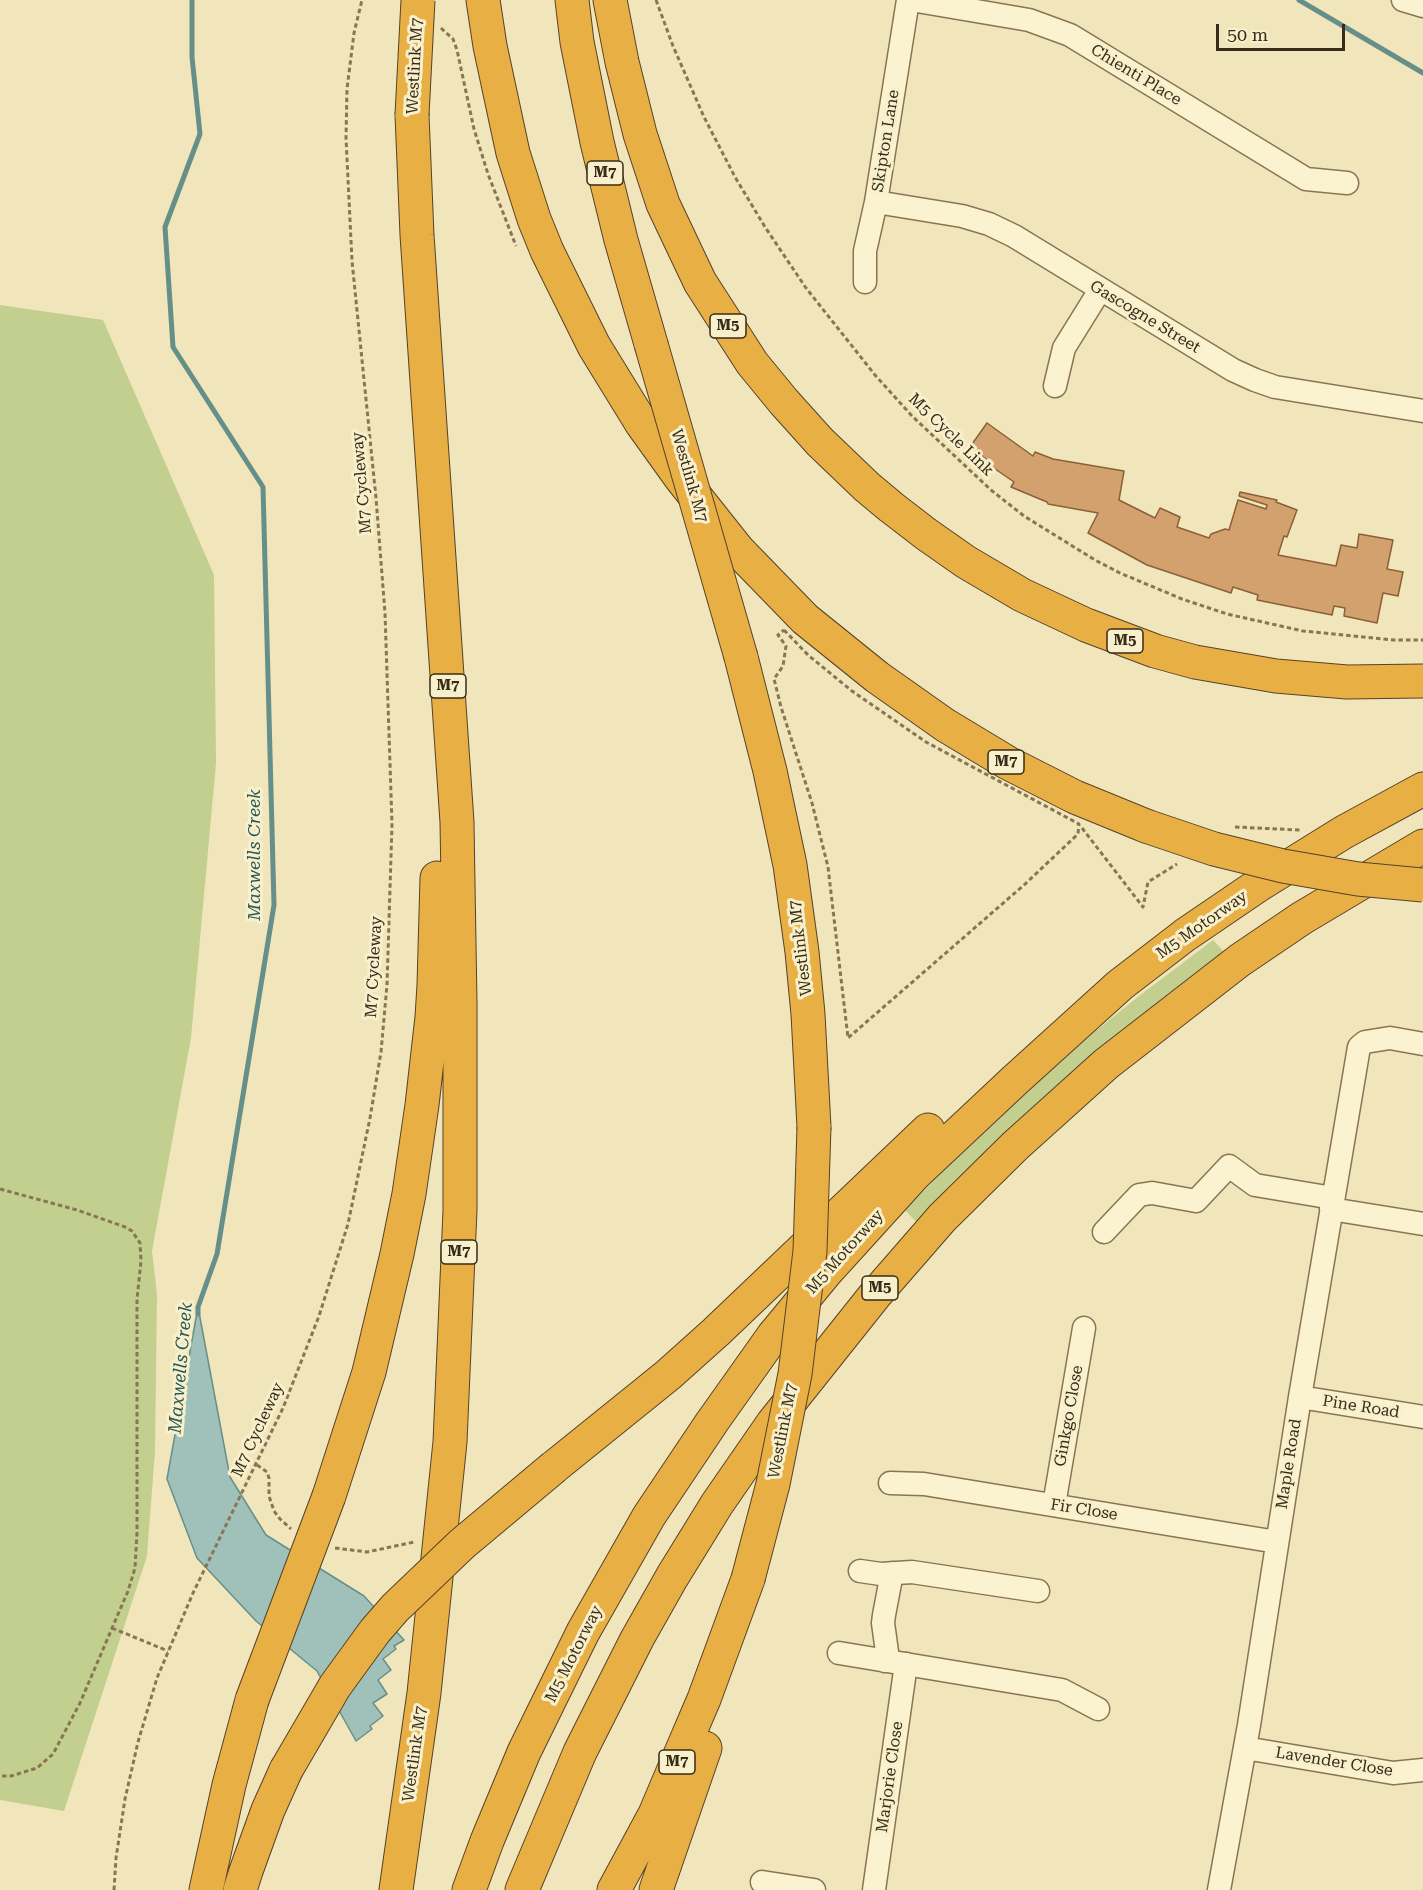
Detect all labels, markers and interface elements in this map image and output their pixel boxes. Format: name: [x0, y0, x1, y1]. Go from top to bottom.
scale bar: [1219, 12, 1348, 50]
street label: Westlink M7: [403, 17, 427, 115]
text: 50 m: [1227, 24, 1268, 45]
street label: Chienti Place: [1087, 40, 1185, 110]
street label: Skipton Lane: [868, 88, 904, 194]
road number: M7: [587, 161, 623, 185]
street label: Gascogne Street: [1086, 276, 1204, 358]
road number: M5: [710, 314, 746, 338]
street label: M5 Cycle Link: [904, 390, 998, 480]
street label: Westlink M7: [666, 427, 712, 525]
street label: M7 Cycleway: [348, 431, 376, 535]
road number: M5: [1107, 629, 1143, 653]
road number: M7: [430, 674, 466, 698]
road number: M7: [988, 750, 1024, 774]
water label: Maxwells Creek: [244, 789, 266, 921]
street label: M5 Motorway: [1153, 887, 1251, 963]
street label: Westlink M7: [786, 899, 816, 997]
street label: M7 Cycleway: [362, 915, 386, 1019]
street label: M5 Motorway: [802, 1206, 888, 1298]
road number: M7: [441, 1240, 477, 1264]
road number: M5: [862, 1276, 898, 1300]
water label: Maxwells Creek: [165, 1301, 197, 1435]
street label: Ginkgo Close: [1051, 1364, 1087, 1468]
street label: M7 Cycleway: [228, 1380, 288, 1480]
street label: Westlink M7: [764, 1382, 802, 1480]
street label: Pine Road: [1321, 1391, 1401, 1423]
street label: Maple Road: [1272, 1417, 1306, 1511]
street label: Fir Close: [1049, 1495, 1119, 1525]
street label: M5 Motorway: [541, 1602, 607, 1706]
street label: Westlink M7: [399, 1705, 431, 1803]
street label: Marjorie Close: [873, 1720, 907, 1834]
street label: Lavender Close: [1274, 1743, 1394, 1781]
road number: M7: [659, 1750, 695, 1774]

